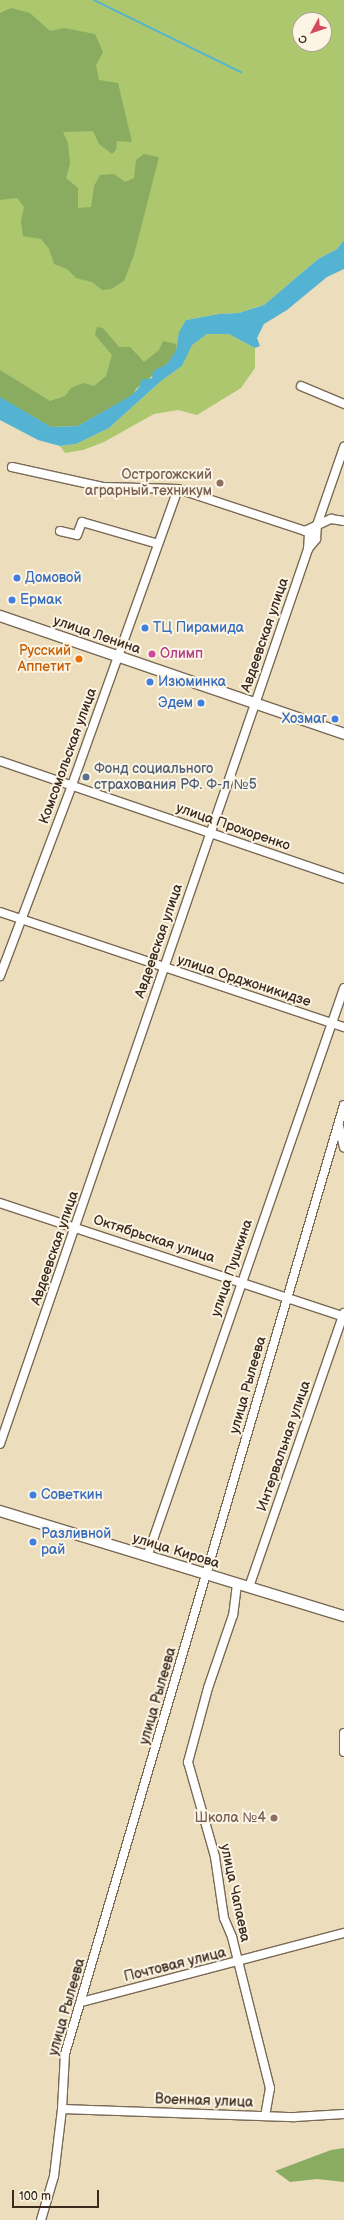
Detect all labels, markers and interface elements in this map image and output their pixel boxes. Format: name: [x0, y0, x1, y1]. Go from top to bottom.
north arrow: [292, 12, 332, 52]
text: С: [296, 32, 311, 47]
place label: Острогожский аграрный техникум: [85, 467, 212, 500]
marker: Острогожский аграрный техникум: [215, 478, 225, 488]
place label: Домовой: [25, 570, 81, 586]
marker: Домовой: [12, 573, 22, 583]
street label: Авдеевская улица: [238, 576, 292, 694]
place label: Ермак: [20, 592, 62, 608]
marker: Ермак: [7, 595, 17, 605]
street label: улица Ленина: [51, 612, 143, 658]
place label: ТЦ Пирамида: [153, 620, 244, 636]
marker: ТЦ Пирамида: [140, 623, 150, 633]
place label: Русский Аппетит: [18, 643, 71, 676]
place label: Олимп: [160, 646, 203, 662]
marker: Олимп: [147, 649, 157, 659]
marker: Русский Аппетит: [74, 654, 84, 664]
place label: Изюминка: [158, 674, 226, 690]
marker: Изюминка: [145, 677, 155, 687]
street label: Комсомольская улица: [36, 686, 100, 826]
place label: Эдем: [158, 695, 193, 711]
marker: Эдем: [196, 698, 206, 708]
place label: Хозмаг: [282, 711, 327, 727]
marker: Хозмаг: [330, 714, 340, 724]
place label: Фонд социального страхования РФ. Ф-л №5: [94, 761, 257, 794]
marker: Фонд социального страхования РФ. Ф-л №5: [81, 772, 91, 782]
street label: улица Прохоренко: [174, 800, 292, 854]
street label: Авдеевская улица: [132, 882, 186, 1000]
street label: улица Орджоникидзе: [175, 951, 313, 1011]
street label: Авдеевская улица: [28, 1189, 82, 1307]
street label: Октябрьская улица: [91, 1211, 217, 1267]
street label: улица Пушкина: [208, 1217, 256, 1319]
street label: улица Рылеева: [226, 1334, 270, 1436]
street label: Интервальная улица: [254, 1378, 314, 1514]
place label: Советкин: [41, 1487, 103, 1503]
marker: Советкин: [28, 1490, 38, 1500]
place label: Разливной рай: [41, 1526, 111, 1558]
street label: улица Кирова: [130, 1530, 222, 1572]
marker: Разливной рай: [28, 1537, 38, 1547]
street label: улица Рылеева: [136, 1645, 180, 1747]
place label: Школа №4: [195, 1810, 266, 1826]
marker: Школа №4: [269, 1813, 279, 1823]
street label: улица Чапаева: [216, 1842, 254, 1944]
street label: Почтовая улица: [122, 1944, 228, 1986]
street label: улица Рылеева: [45, 1956, 89, 2058]
street label: Военная улица: [155, 2091, 253, 2111]
scale bar: [14, 2182, 101, 2208]
text: 100 m: [19, 2189, 51, 2204]

